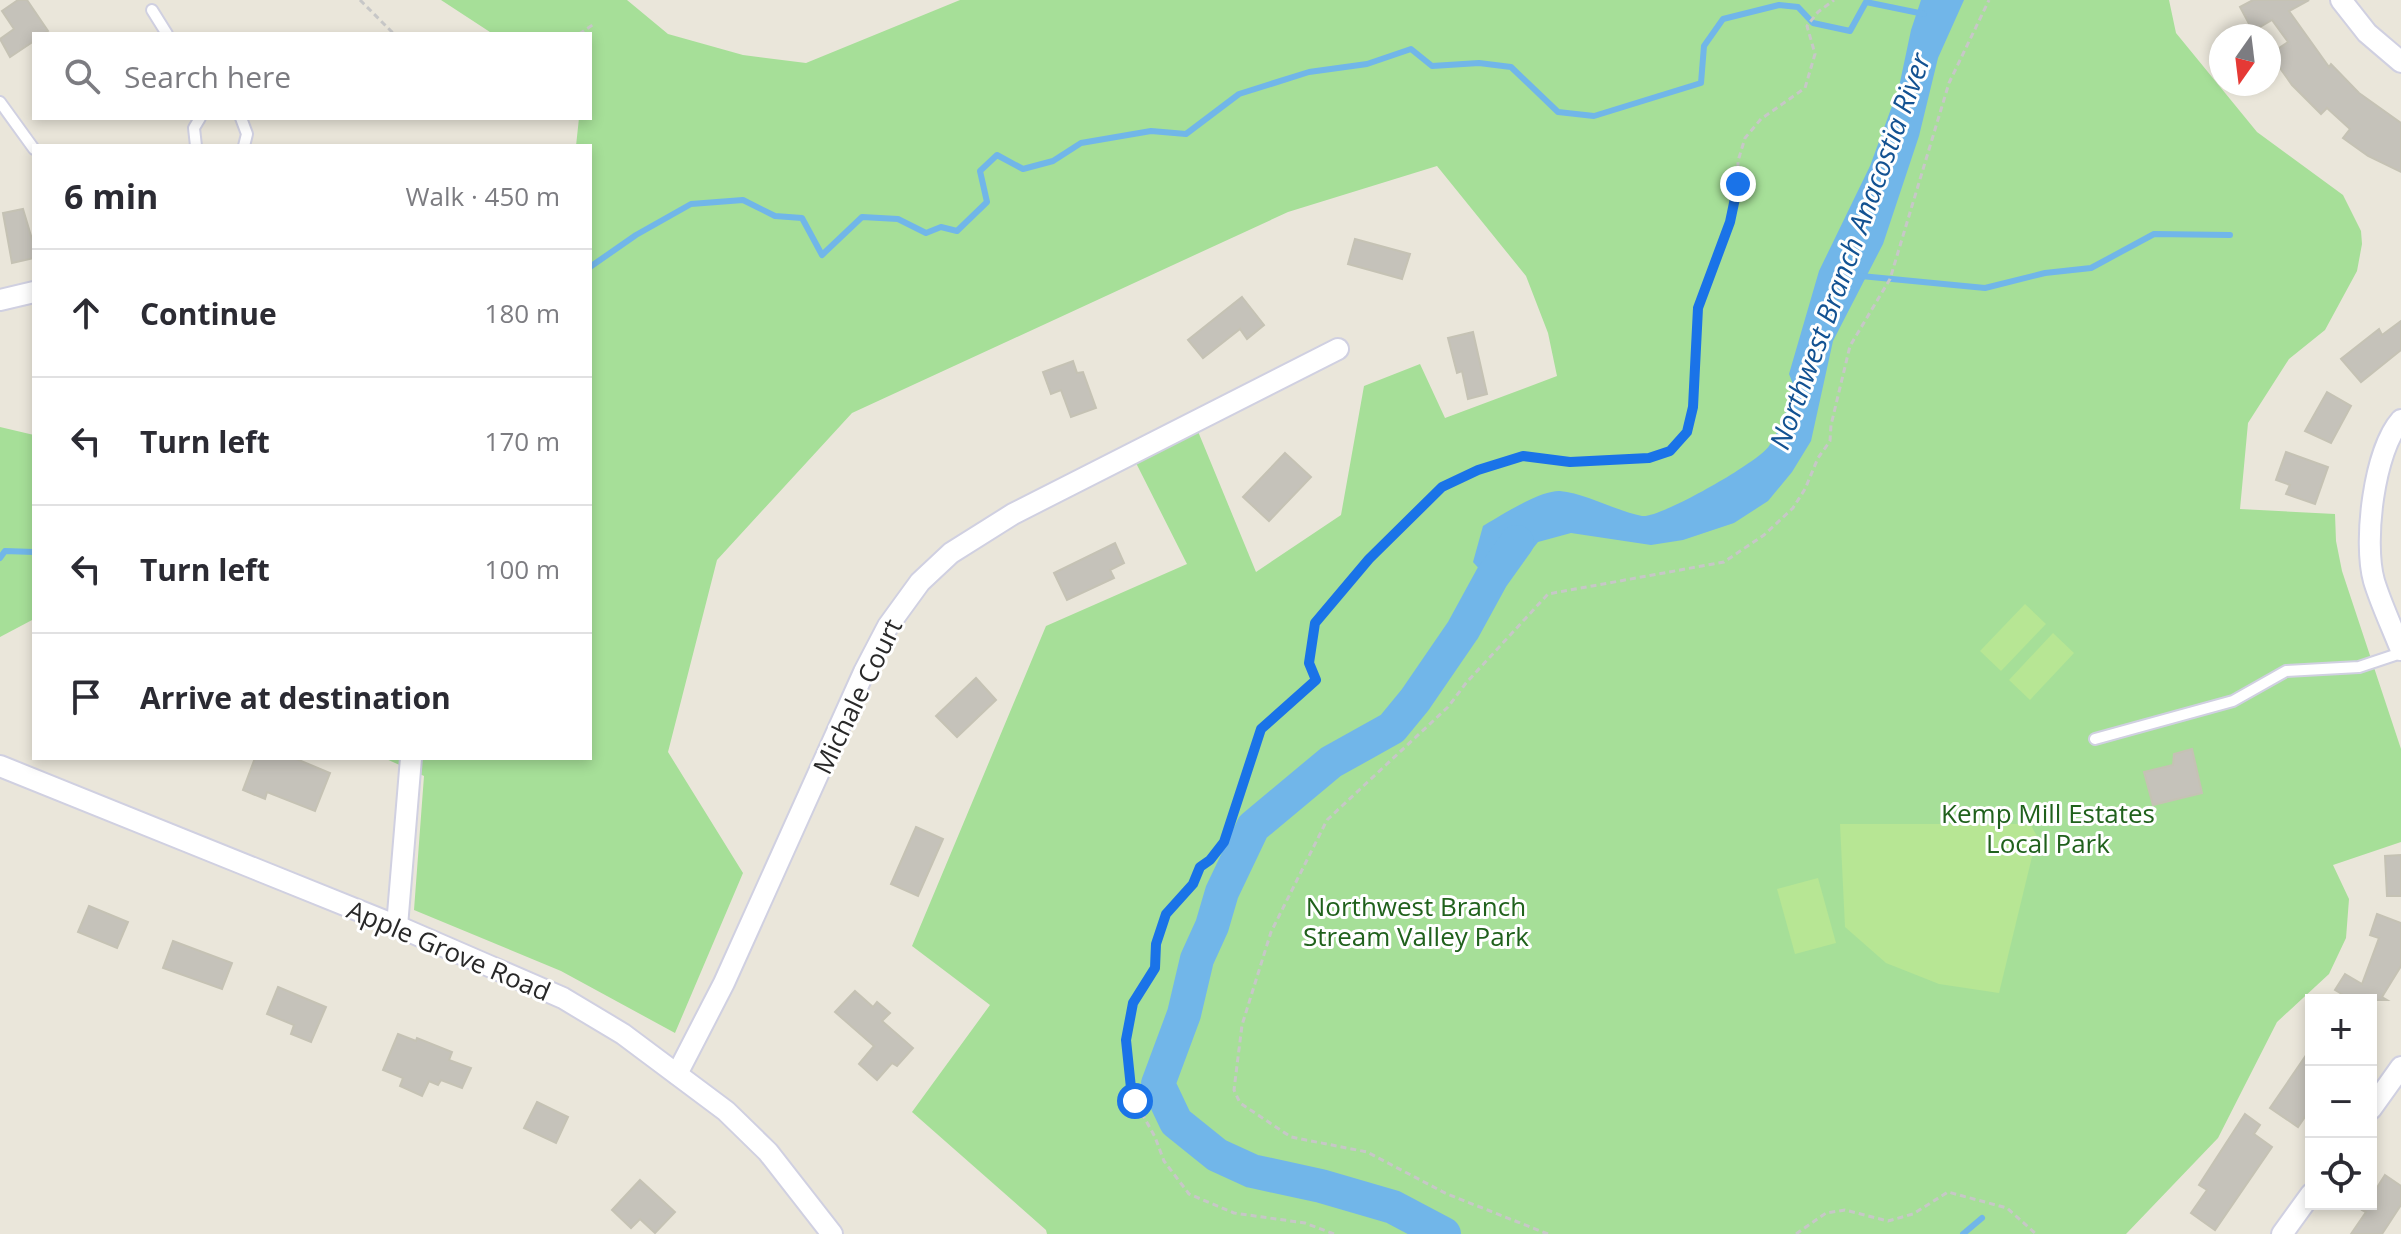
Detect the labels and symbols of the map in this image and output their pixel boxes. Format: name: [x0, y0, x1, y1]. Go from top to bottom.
north arrow: [2209, 24, 2281, 96]
water label: Northwest Branch Anacostia River: [1760, 47, 1939, 454]
route end: [1720, 166, 1756, 202]
street label: Michale Court: [804, 612, 910, 780]
park label: Kemp Mill Estates Local Park: [1941, 795, 2155, 861]
park label: Northwest Branch Stream Valley Park: [1303, 888, 1529, 954]
street label: Apple Grove Road: [342, 891, 556, 1009]
route start: [1117, 1083, 1153, 1119]

